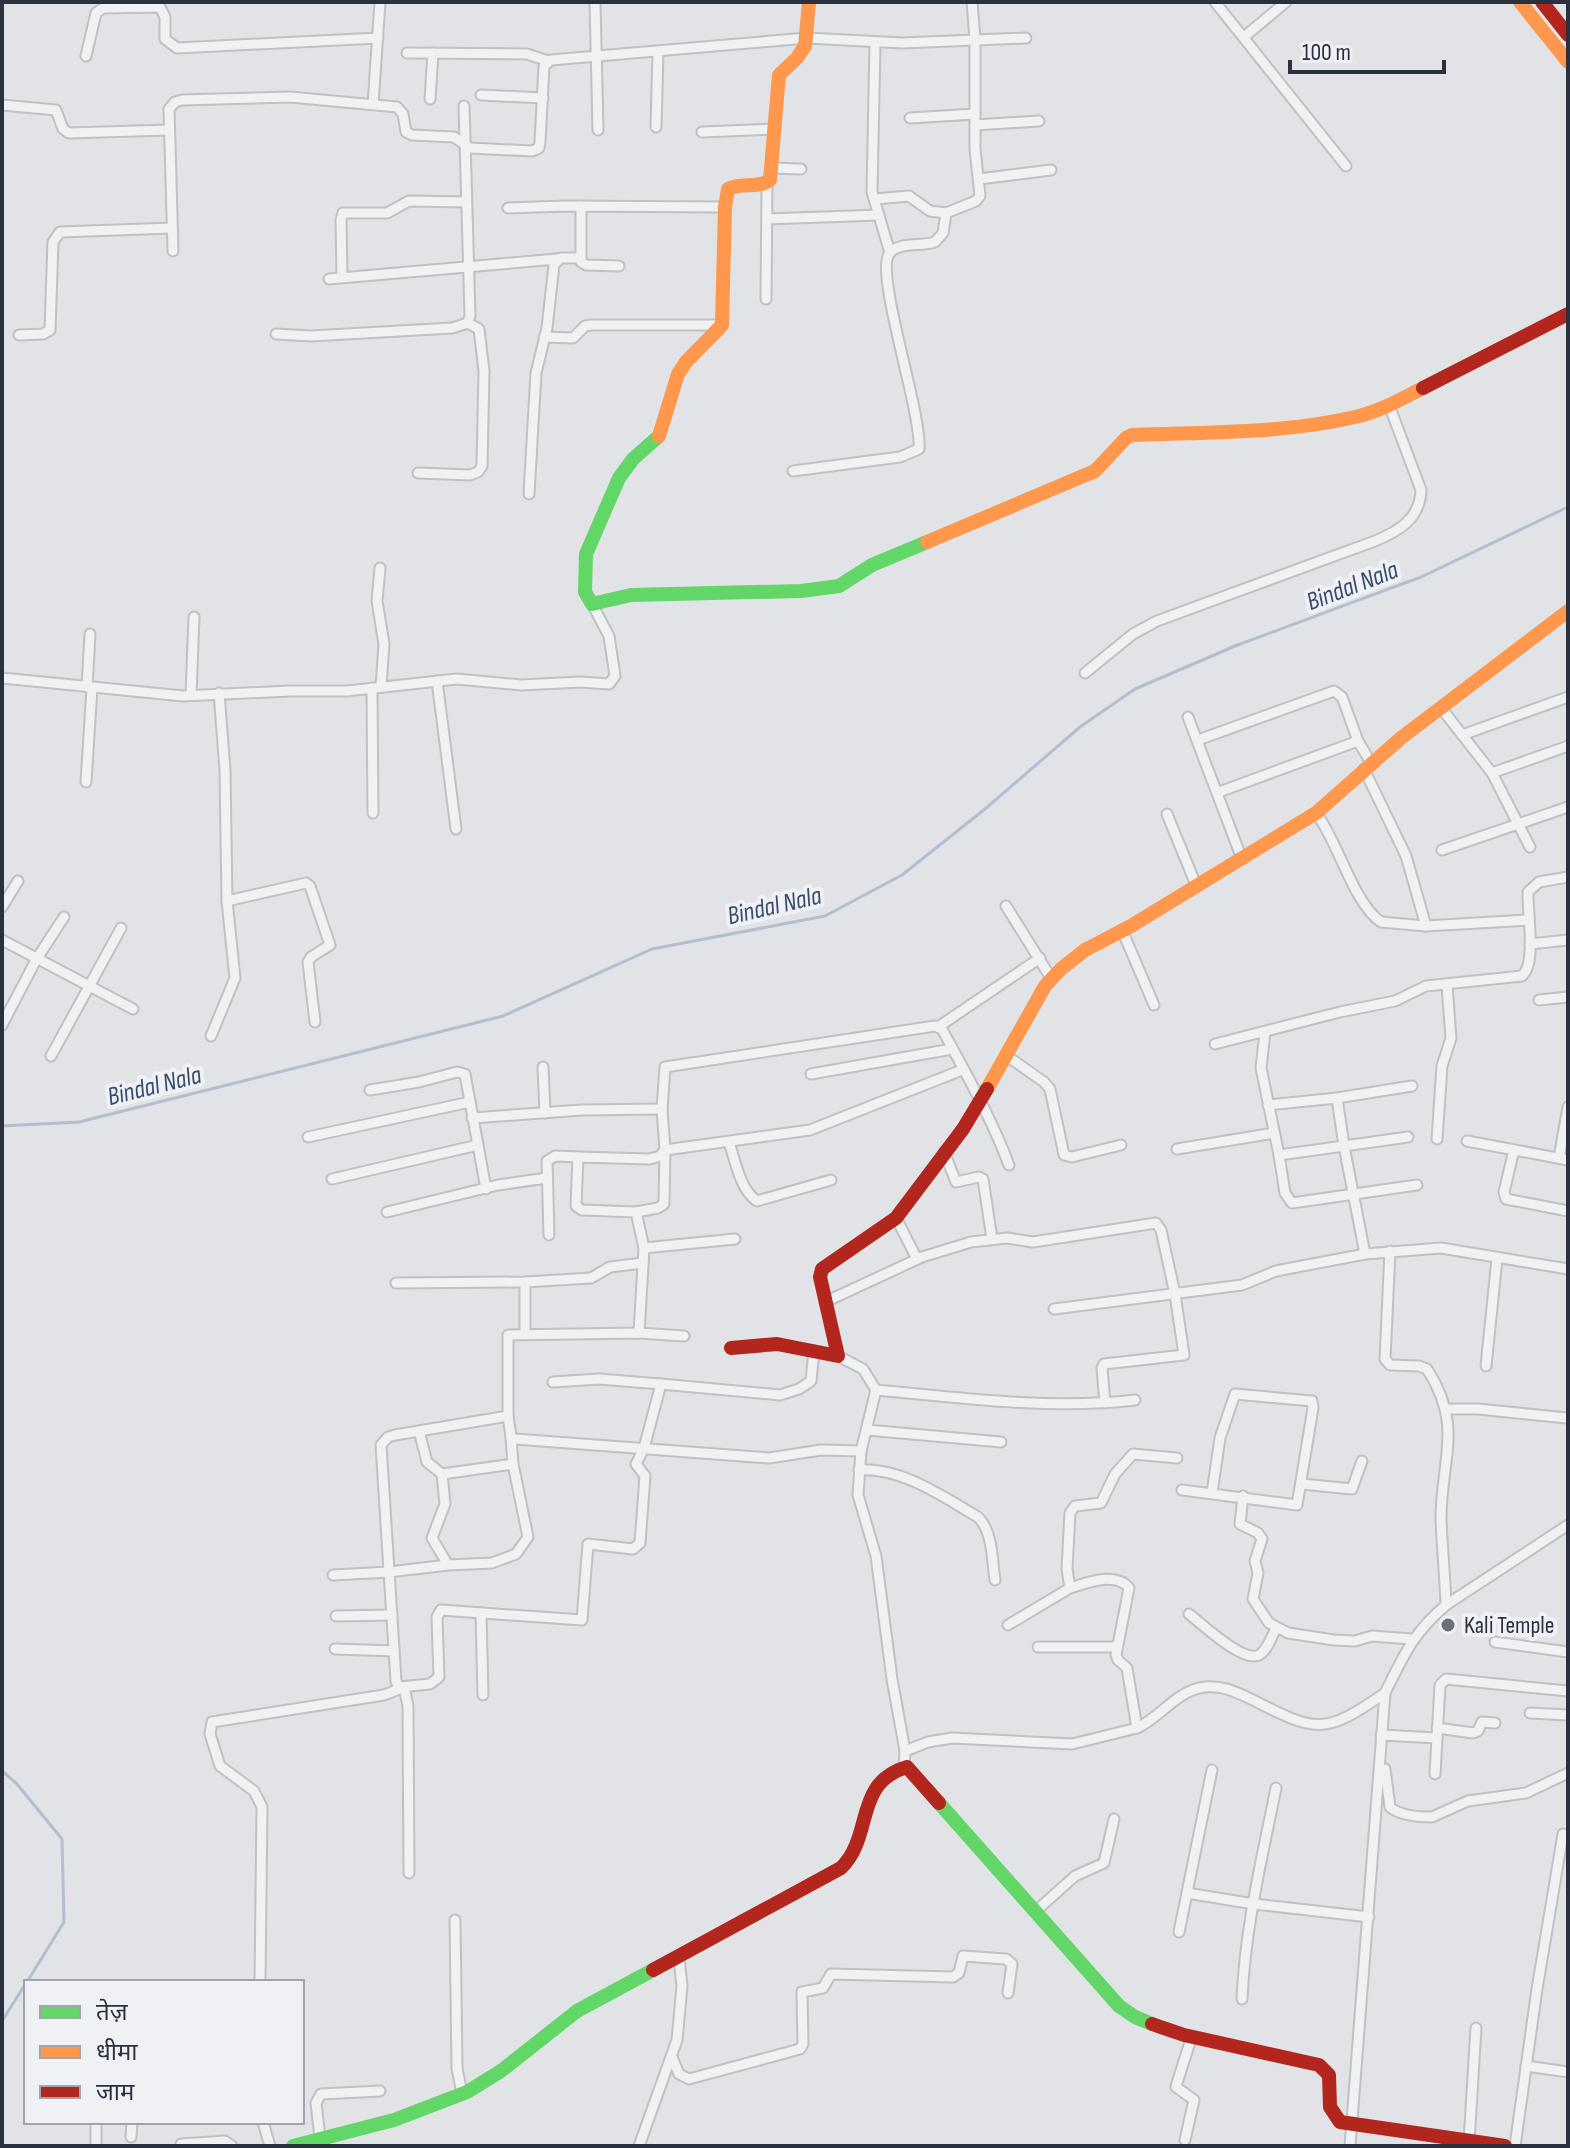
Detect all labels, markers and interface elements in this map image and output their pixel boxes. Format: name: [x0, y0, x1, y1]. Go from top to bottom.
scale bar: [1290, 24, 1444, 74]
text: 100 m: [1302, 38, 1351, 67]
water label: Bindal Nala: [1302, 555, 1403, 618]
water label: Bindal Nala: [724, 880, 825, 932]
water label: Bindal Nala: [104, 1060, 205, 1113]
place label: Kali Temple: [1464, 1611, 1554, 1640]
marker: Kali Temple: [1439, 1616, 1457, 1634]
legend: [24, 1980, 304, 2124]
text: तेज़: [96, 1998, 129, 2027]
text: धीमा: [96, 2038, 138, 2067]
text: जाम: [96, 2078, 135, 2107]

